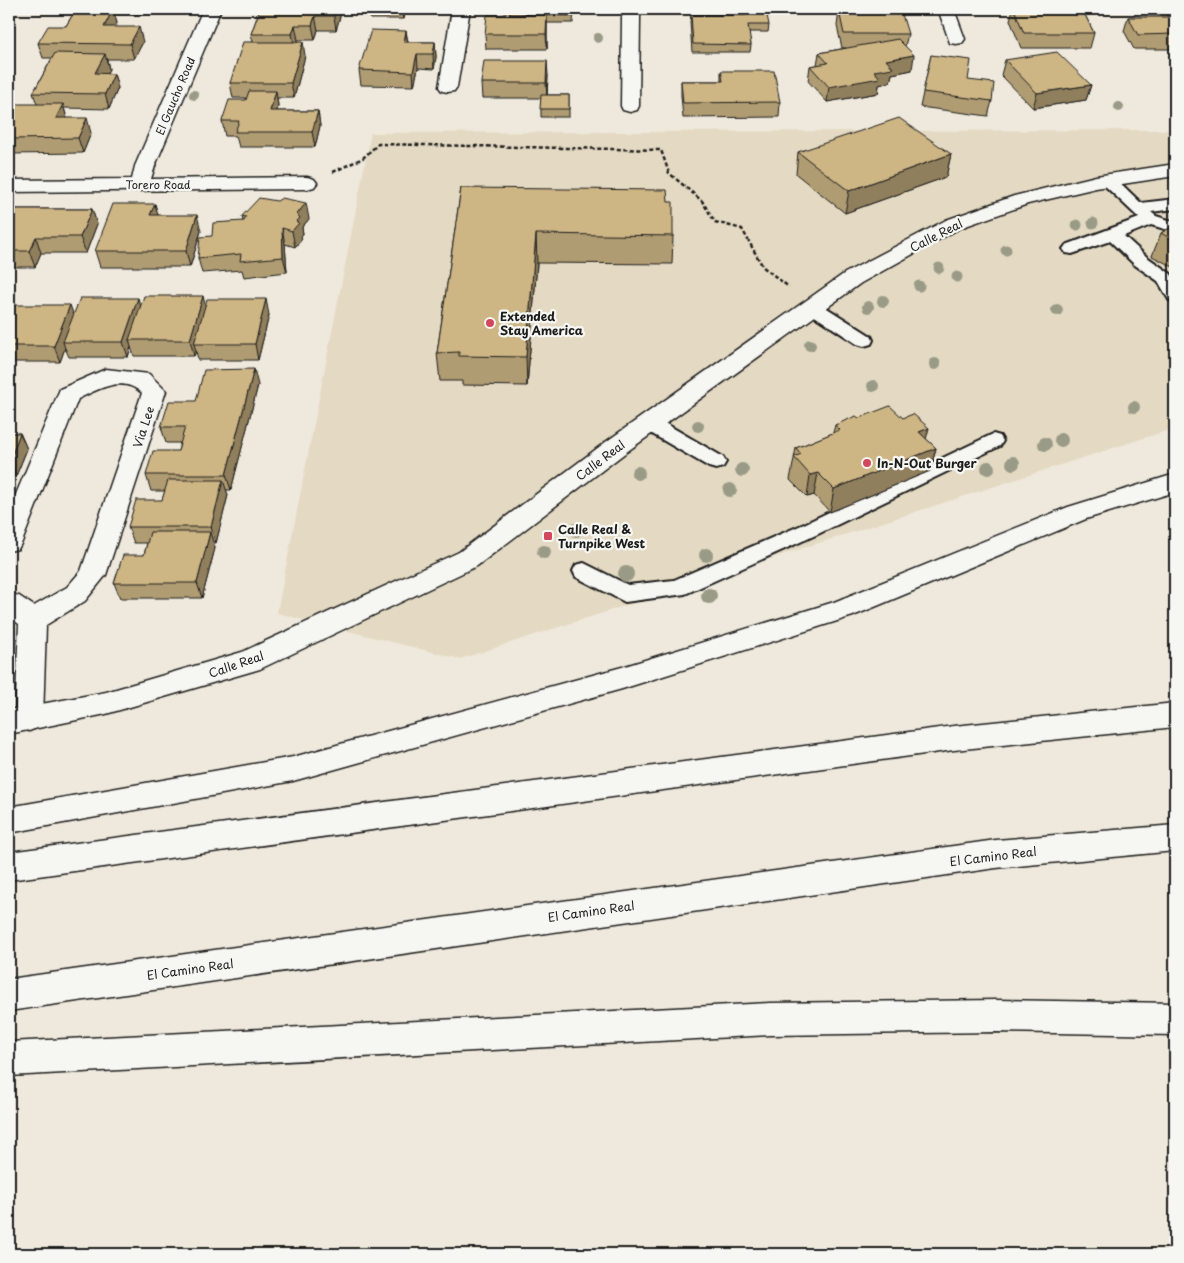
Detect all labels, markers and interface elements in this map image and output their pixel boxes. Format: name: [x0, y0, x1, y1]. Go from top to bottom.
street label: El Gaucho Road: [151, 54, 199, 138]
street label: Torero Road: [125, 176, 191, 193]
street label: Calle Real: [906, 214, 966, 256]
place label: Extended Stay America: [500, 307, 584, 339]
marker: Extended Stay America: [484, 317, 496, 329]
street label: Via Lee: [128, 404, 158, 450]
street label: Calle Real: [572, 436, 628, 484]
place label: In-N-Out Burger: [877, 454, 978, 472]
marker: In-N-Out Burger: [861, 457, 873, 469]
place label: Calle Real & Turnpike West: [558, 520, 645, 552]
marker: Calle Real & Turnpike West: [542, 530, 554, 542]
street label: Calle Real: [206, 646, 266, 682]
street label: El Camino Real: [949, 842, 1037, 870]
street label: El Camino Real: [547, 896, 635, 926]
street label: El Camino Real: [146, 954, 234, 984]

